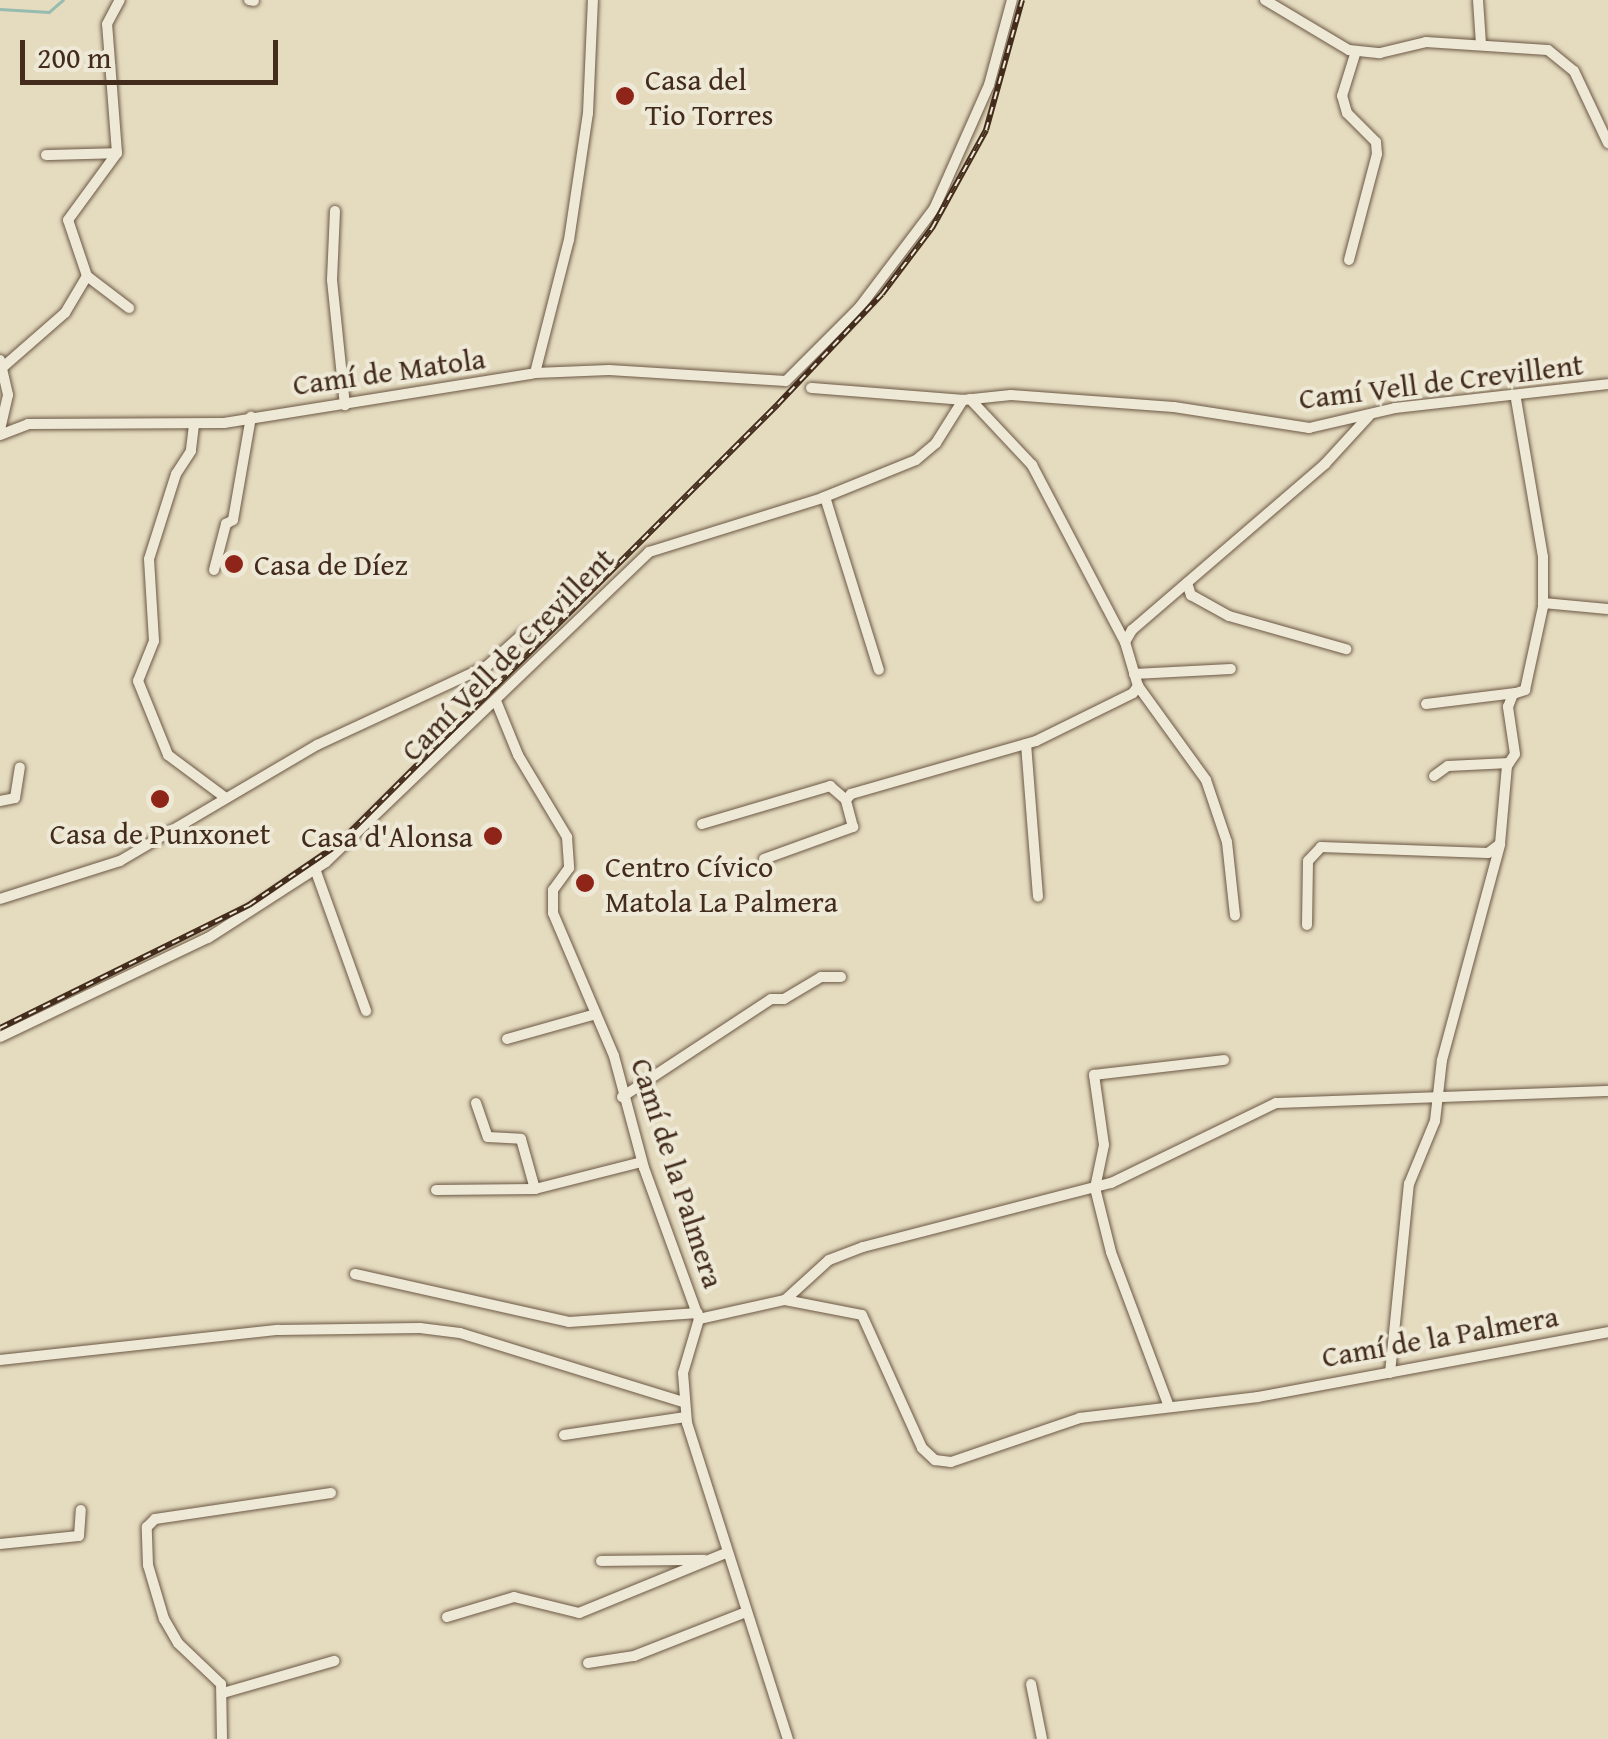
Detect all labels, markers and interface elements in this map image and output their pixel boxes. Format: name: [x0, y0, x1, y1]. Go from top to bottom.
scale bar: [25, 20, 282, 82]
text: 200 m: [37, 35, 111, 79]
place label: Casa del Tio Torres: [645, 61, 773, 132]
marker: Casa del Tio Torres: [614, 85, 636, 107]
street label: Camí de Matola: [290, 340, 488, 402]
street label: Camí Vell de Crevillent: [1297, 346, 1585, 416]
street label: Camí Vell de Crevillent: [393, 540, 621, 768]
place label: Casa de Díez: [254, 546, 408, 582]
marker: Casa de Díez: [223, 553, 245, 575]
marker: Casa de Punxonet: [149, 788, 171, 810]
place label: Casa de Punxonet: [50, 815, 270, 851]
place label: Casa d'Alonsa: [301, 818, 473, 854]
marker: Casa d'Alonsa: [482, 825, 504, 847]
place label: Centro Cívico Matola La Palmera: [605, 848, 838, 918]
marker: Centro Cívico Matola La Palmera: [574, 872, 596, 894]
street label: Camí de la Palmera: [624, 1054, 732, 1292]
street label: Camí de la Palmera: [1319, 1297, 1561, 1375]

